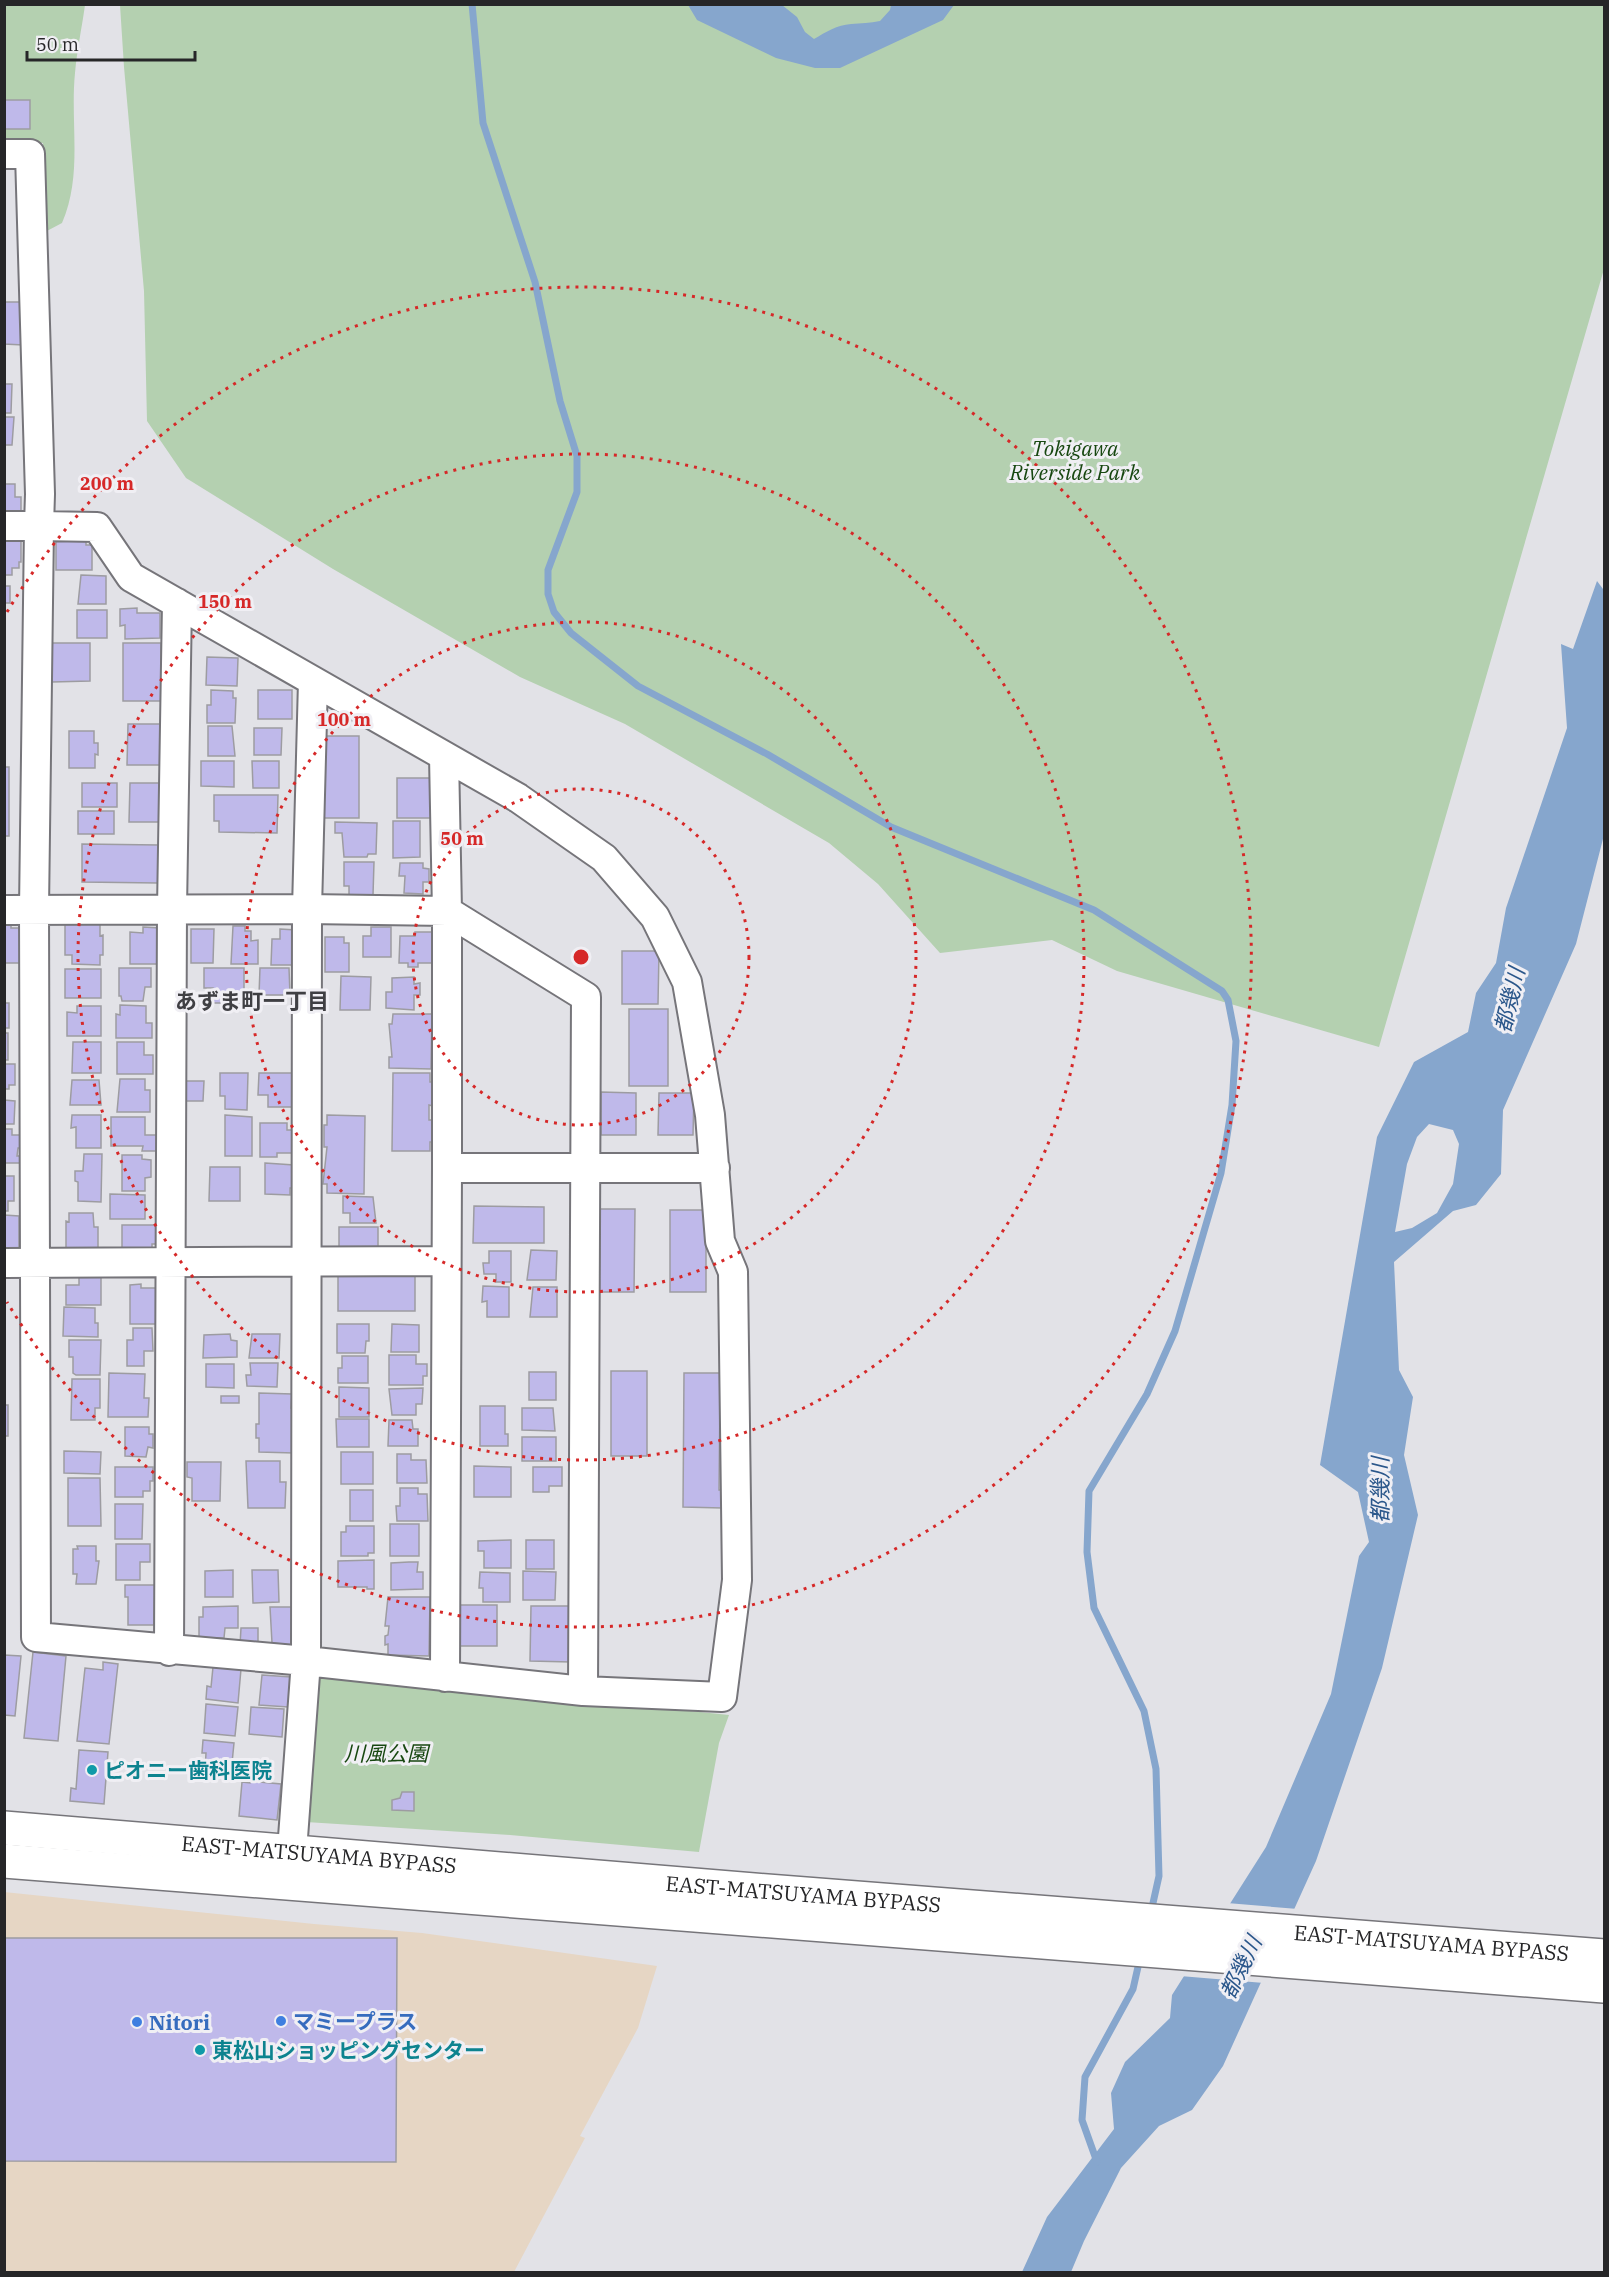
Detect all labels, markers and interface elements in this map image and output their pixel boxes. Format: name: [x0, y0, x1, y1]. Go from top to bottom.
scale bar: [27, 24, 195, 62]
text: 50 m: [36, 33, 79, 56]
park label: Tokigawa Riverside Park: [1009, 434, 1141, 486]
text: 200 m: [80, 472, 135, 495]
text: 150 m: [198, 590, 253, 613]
text: 100 m: [317, 708, 372, 731]
text: 50 m: [440, 827, 484, 850]
centre of rings: [571, 947, 591, 967]
water label: 都幾川: [1487, 963, 1531, 1035]
district label: あずま町一丁目: [175, 986, 329, 1015]
water label: 都幾川: [1365, 1455, 1394, 1523]
park label: 川風公園: [344, 1739, 431, 1767]
place label: ピオニー歯科医院: [104, 1756, 272, 1784]
marker: ピオニー歯科医院: [85, 1763, 99, 1777]
street label: EAST-MATSUYAMA BYPASS: [180, 1829, 458, 1879]
street label: EAST-MATSUYAMA BYPASS: [665, 1869, 942, 1918]
street label: EAST-MATSUYAMA BYPASS: [1293, 1918, 1570, 1967]
water label: 都幾川: [1212, 1929, 1268, 2003]
place label: マミープラス: [293, 2007, 417, 2035]
place label: Nitori: [149, 2008, 210, 2036]
marker: マミープラス: [274, 2014, 288, 2028]
marker: Nitori: [130, 2015, 144, 2029]
place label: 東松山ショッピングセンター: [212, 2036, 485, 2064]
marker: 東松山ショッピングセンター: [193, 2043, 207, 2057]

